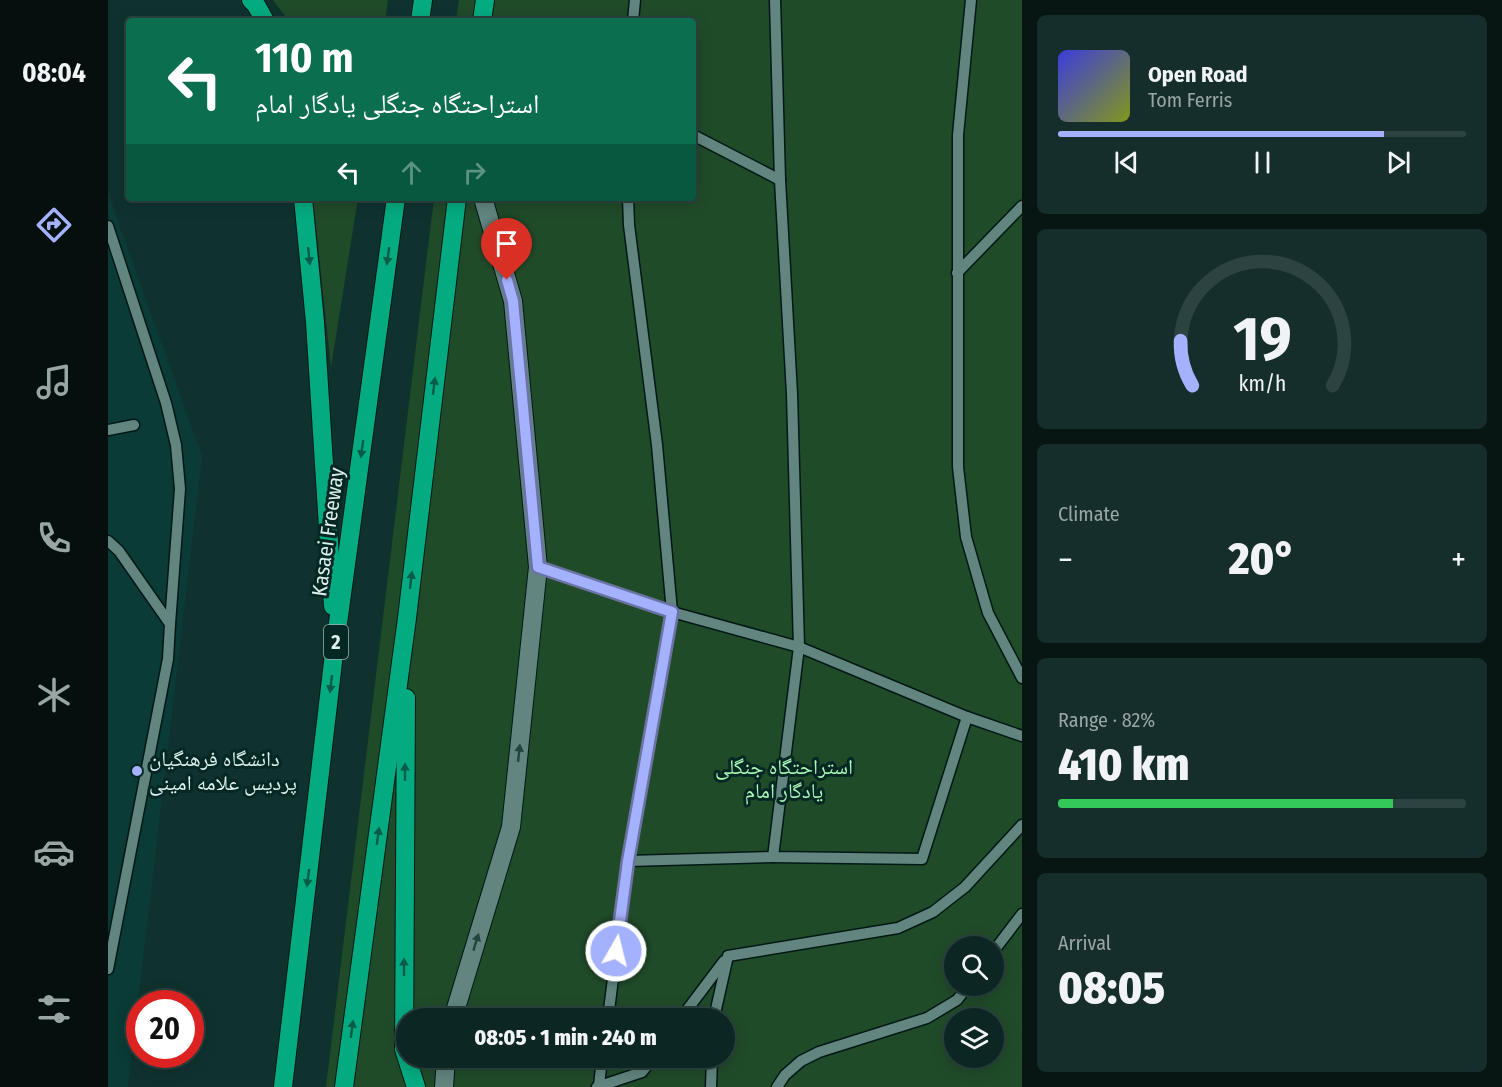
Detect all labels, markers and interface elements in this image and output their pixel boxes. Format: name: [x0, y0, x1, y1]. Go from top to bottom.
text: 110 m: [255, 33, 354, 83]
icon: left: [156, 42, 234, 120]
text: 08:04: [22, 57, 86, 89]
text: Open Road: [1148, 61, 1248, 88]
text: استراحتگاه جنگلی یادگار امام: [255, 88, 540, 120]
text: Tom Ferris: [1148, 88, 1232, 112]
icon: previous: [1110, 146, 1143, 179]
icon: pause: [1246, 146, 1279, 179]
icon: next: [1382, 146, 1415, 179]
icon: left: [332, 156, 365, 189]
icon: ahead: [395, 156, 428, 189]
icon: right: [458, 156, 491, 189]
icon: directions: [33, 204, 75, 246]
pin: [481, 218, 532, 280]
icon: arrive: [490, 227, 523, 260]
one-way arrow: [304, 247, 314, 266]
one-way arrow: [384, 247, 393, 266]
text: 19: [1233, 302, 1291, 377]
icon: music: [33, 361, 75, 403]
text: km/h: [1238, 372, 1286, 398]
one-way arrow: [429, 377, 439, 396]
one-way arrow: [357, 440, 367, 459]
street label: Kasaei Freeway: [306, 465, 350, 598]
text: Climate: [1058, 502, 1120, 526]
icon: phone: [33, 517, 75, 559]
text: 20°: [1228, 532, 1295, 586]
text: −: [1058, 540, 1073, 580]
text: +: [1451, 540, 1466, 580]
one-way arrow: [406, 570, 416, 589]
road number: 2: [324, 625, 348, 659]
icon: climate: [33, 674, 75, 716]
one-way arrow: [326, 675, 335, 694]
text: Range · 82%: [1058, 708, 1155, 732]
text: 410 km: [1058, 738, 1190, 792]
one-way arrow: [514, 743, 523, 762]
place label: دانشگاه فرهنگیان پردیس علامه امینی: [149, 746, 297, 796]
park label: استراحتگاه جنگلی یادگار امام: [715, 754, 853, 805]
one-way arrow: [401, 763, 410, 782]
marker: دانشگاه فرهنگیان پردیس علامه امینی: [130, 764, 144, 778]
one-way arrow: [373, 826, 382, 845]
icon: car: [33, 831, 75, 873]
one-way arrow: [303, 868, 312, 887]
position arrow: [584, 919, 648, 983]
text: Arrival: [1058, 931, 1111, 955]
one-way arrow: [472, 933, 481, 951]
map controls: [944, 936, 1004, 1068]
button: search: [944, 936, 1004, 996]
one-way arrow: [399, 958, 409, 977]
text: 08:05: [1058, 961, 1165, 1015]
icon: filters: [33, 988, 75, 1030]
speed limit sign: 20: [126, 990, 204, 1068]
button: layers: [944, 1008, 1004, 1068]
one-way arrow: [348, 1019, 357, 1038]
text: 08:05 · 1 min · 240 m: [474, 1024, 657, 1051]

